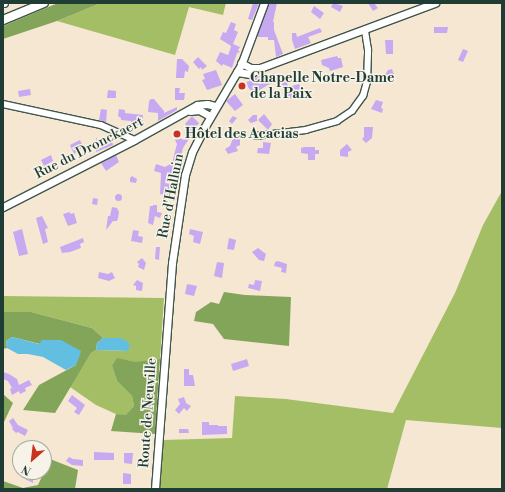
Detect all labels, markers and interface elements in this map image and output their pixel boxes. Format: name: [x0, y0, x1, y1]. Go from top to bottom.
place label: Chapelle Notre-Dame de la Paix: [250, 70, 394, 102]
marker: Chapelle Notre-Dame de la Paix: [237, 81, 247, 91]
street label: Rue du Dronckaert: [32, 113, 146, 183]
place label: Hôtel des Acacias: [185, 126, 299, 142]
marker: Hôtel des Acacias: [172, 129, 182, 139]
street label: Rue d'Halluin: [155, 152, 187, 240]
street label: Route de Neuville: [136, 357, 160, 469]
north arrow: [12, 440, 52, 480]
text: N: [20, 461, 34, 478]

